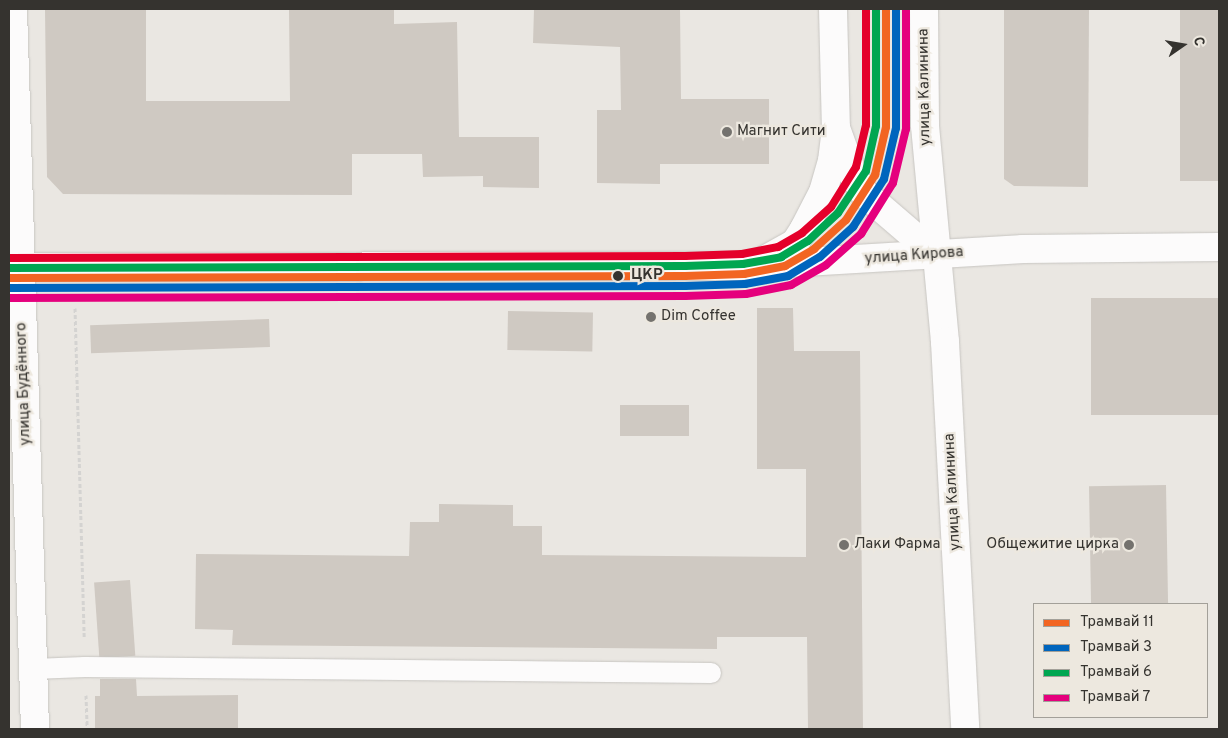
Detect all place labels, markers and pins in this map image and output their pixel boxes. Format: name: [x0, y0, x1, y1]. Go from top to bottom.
place label: Магнит Сити: [737, 123, 826, 141]
marker: Магнит Сити: [721, 126, 733, 138]
marker: ЦКР: [609, 267, 627, 285]
place label: ЦКР: [631, 267, 663, 285]
place label: Dim Coffee: [661, 308, 736, 326]
marker: Dim Coffee: [645, 311, 657, 323]
place label: Лаки Фарма: [854, 536, 940, 554]
place label: Общежитие цирка: [986, 536, 1119, 554]
marker: Лаки Фарма: [838, 539, 850, 551]
marker: Общежитие цирка: [1123, 539, 1135, 551]

